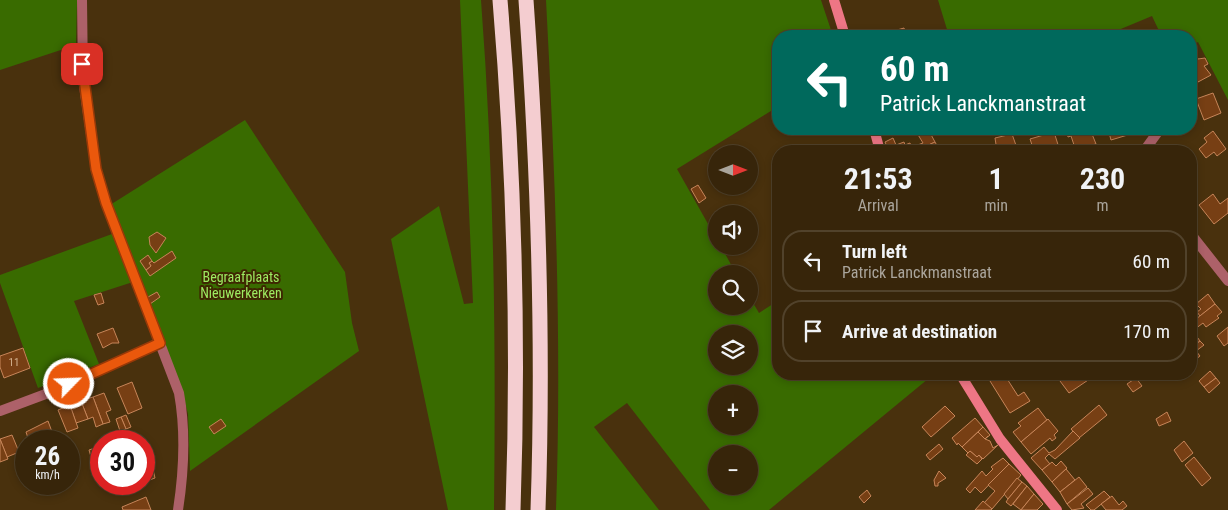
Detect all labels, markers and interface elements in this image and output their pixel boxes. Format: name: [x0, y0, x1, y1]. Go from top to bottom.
pin: [61, 43, 103, 85]
text: 60 m: [880, 49, 949, 90]
icon: arrive: [68, 50, 96, 78]
icon: left: [797, 50, 862, 115]
text: Patrick Lanckmanstraat: [880, 91, 1086, 116]
north arrow: [708, 145, 758, 195]
map controls: [708, 145, 758, 495]
text: 21:53: [844, 161, 913, 196]
text: 1: [989, 161, 1004, 196]
text: 230: [1080, 161, 1125, 196]
text: Arrival: [858, 196, 899, 215]
text: min: [984, 196, 1008, 215]
text: m: [1096, 196, 1108, 215]
button: sound: [708, 205, 758, 255]
text: Turn left: [842, 240, 907, 263]
icon: left: [799, 247, 827, 275]
text: 60 m: [1133, 250, 1170, 273]
text: Patrick Lanckmanstraat: [842, 263, 992, 282]
button: search: [708, 265, 758, 315]
park label: Begraafplaats Nieuwerkerken: [200, 269, 282, 301]
icon: arrive: [799, 317, 827, 345]
text: Arrive at destination: [842, 320, 997, 343]
text: 170 m: [1123, 320, 1170, 343]
button: layers: [708, 325, 758, 375]
house number: 11: [9, 356, 19, 369]
position arrow: [42, 357, 94, 409]
button: +: [708, 385, 758, 435]
speed limit sign: 30: [90, 430, 155, 495]
text: 26: [35, 442, 60, 471]
button: −: [708, 445, 758, 495]
text: km/h: [35, 468, 60, 482]

